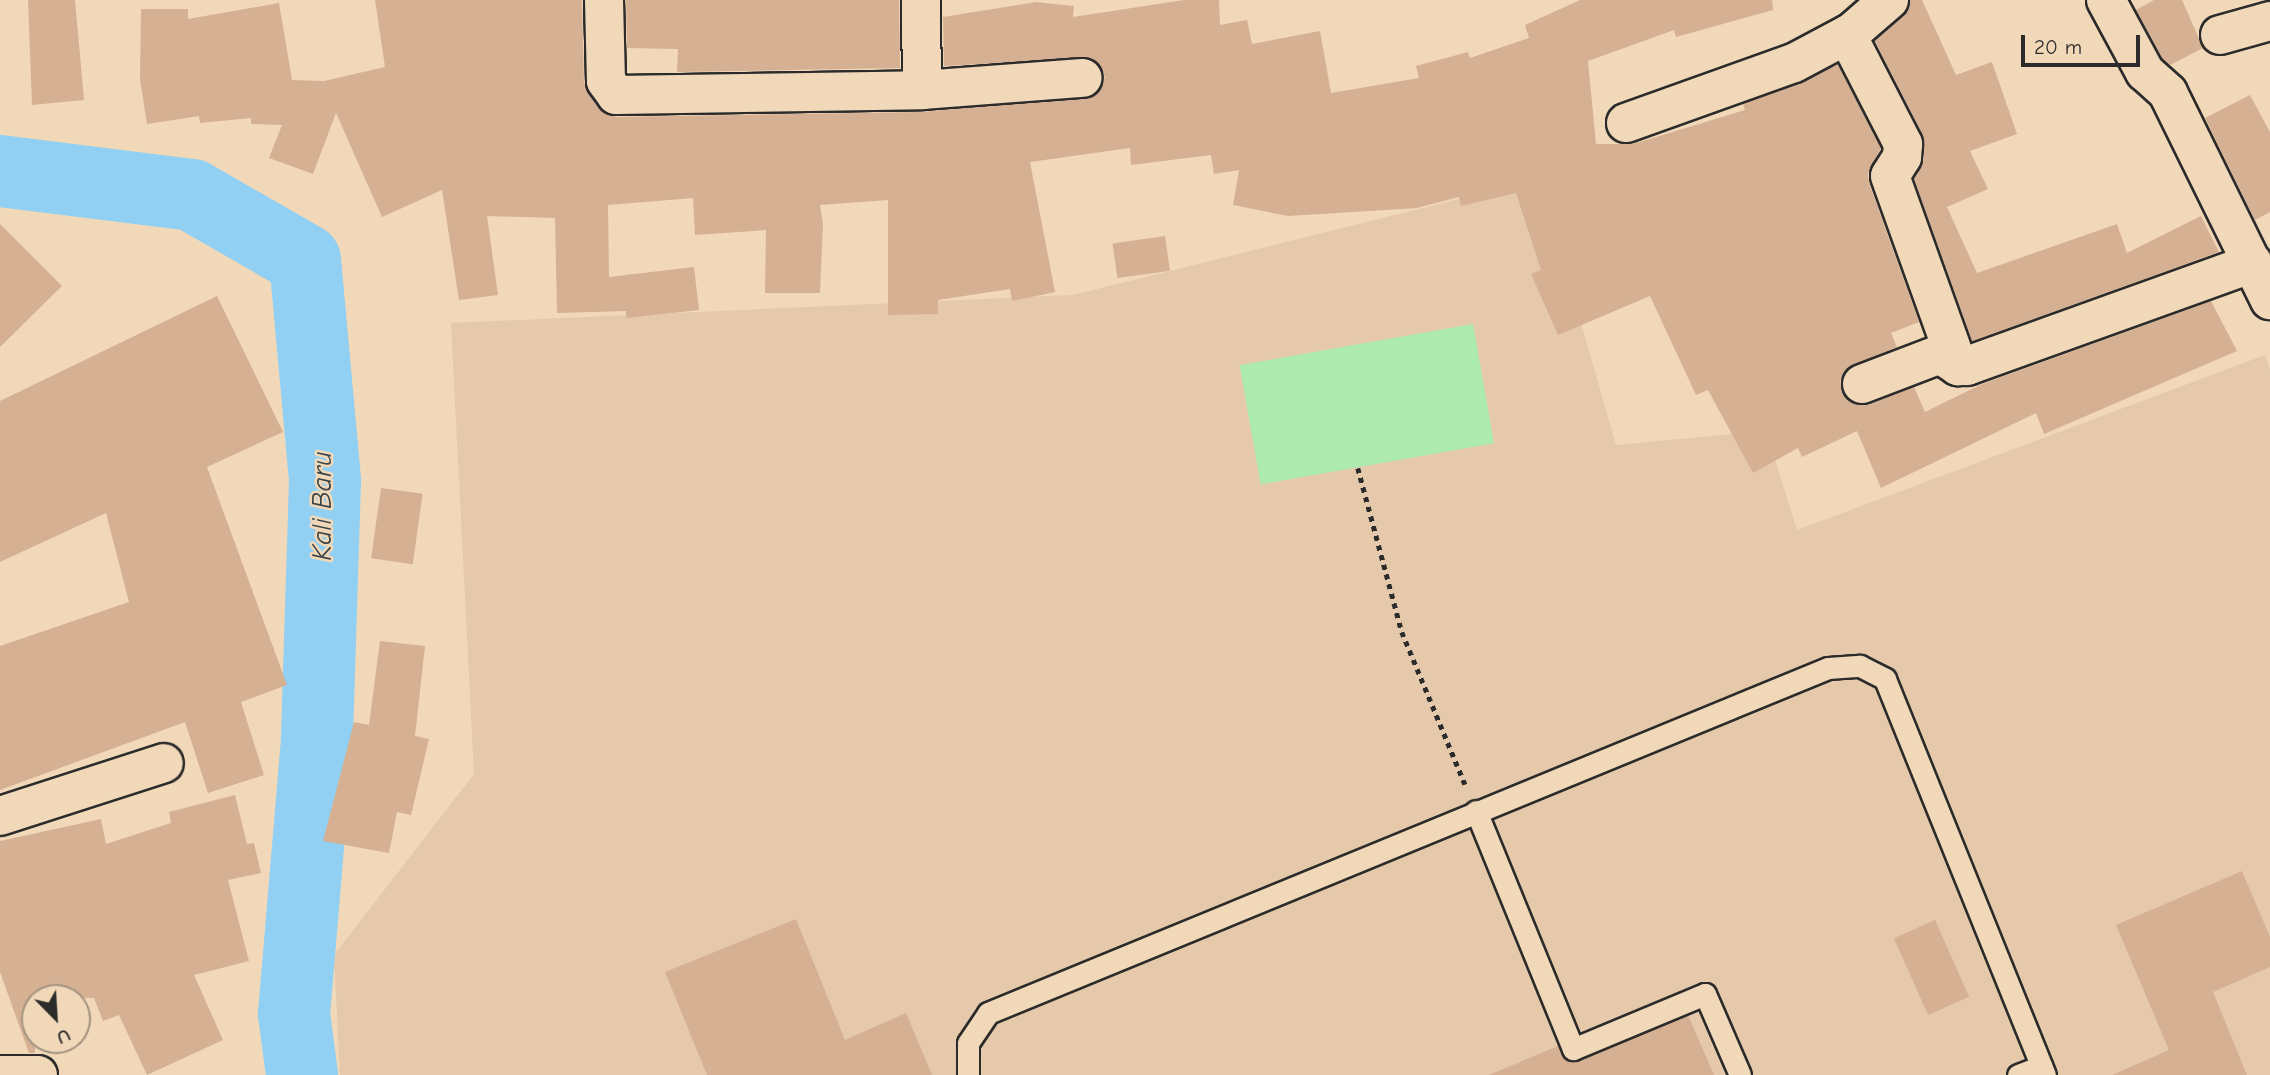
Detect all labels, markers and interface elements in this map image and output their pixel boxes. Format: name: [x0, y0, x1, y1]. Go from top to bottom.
scale bar: [2025, 21, 2144, 65]
text: 20 m: [2034, 35, 2082, 59]
water label: Kali Baru: [305, 451, 339, 561]
north arrow: [21, 984, 91, 1054]
text: U: [53, 1024, 74, 1049]

